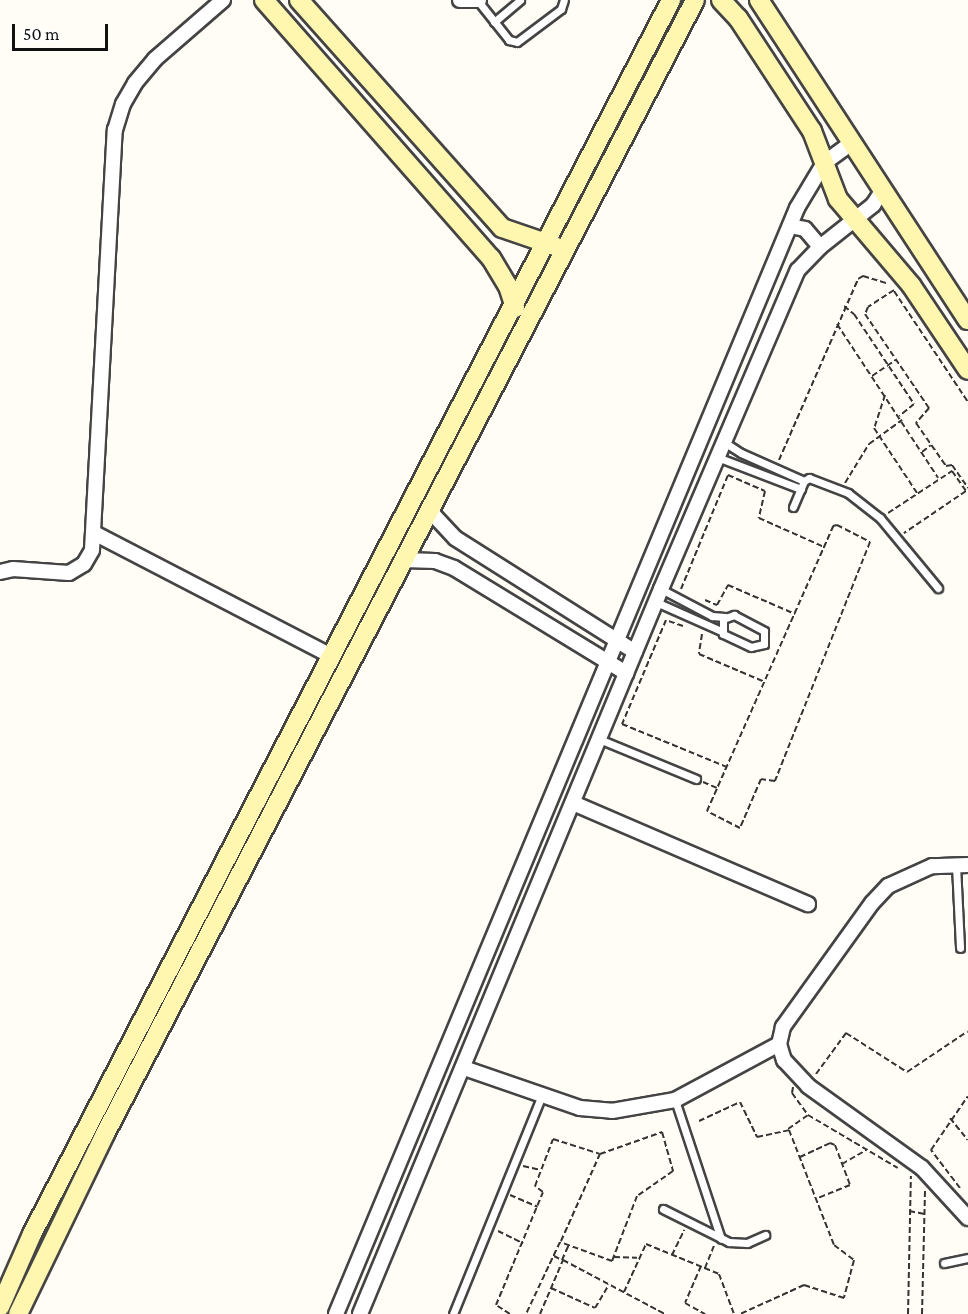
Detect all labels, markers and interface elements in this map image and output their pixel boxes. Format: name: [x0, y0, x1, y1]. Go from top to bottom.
scale bar: [15, 12, 111, 50]
text: 50 m: [23, 24, 60, 44]

